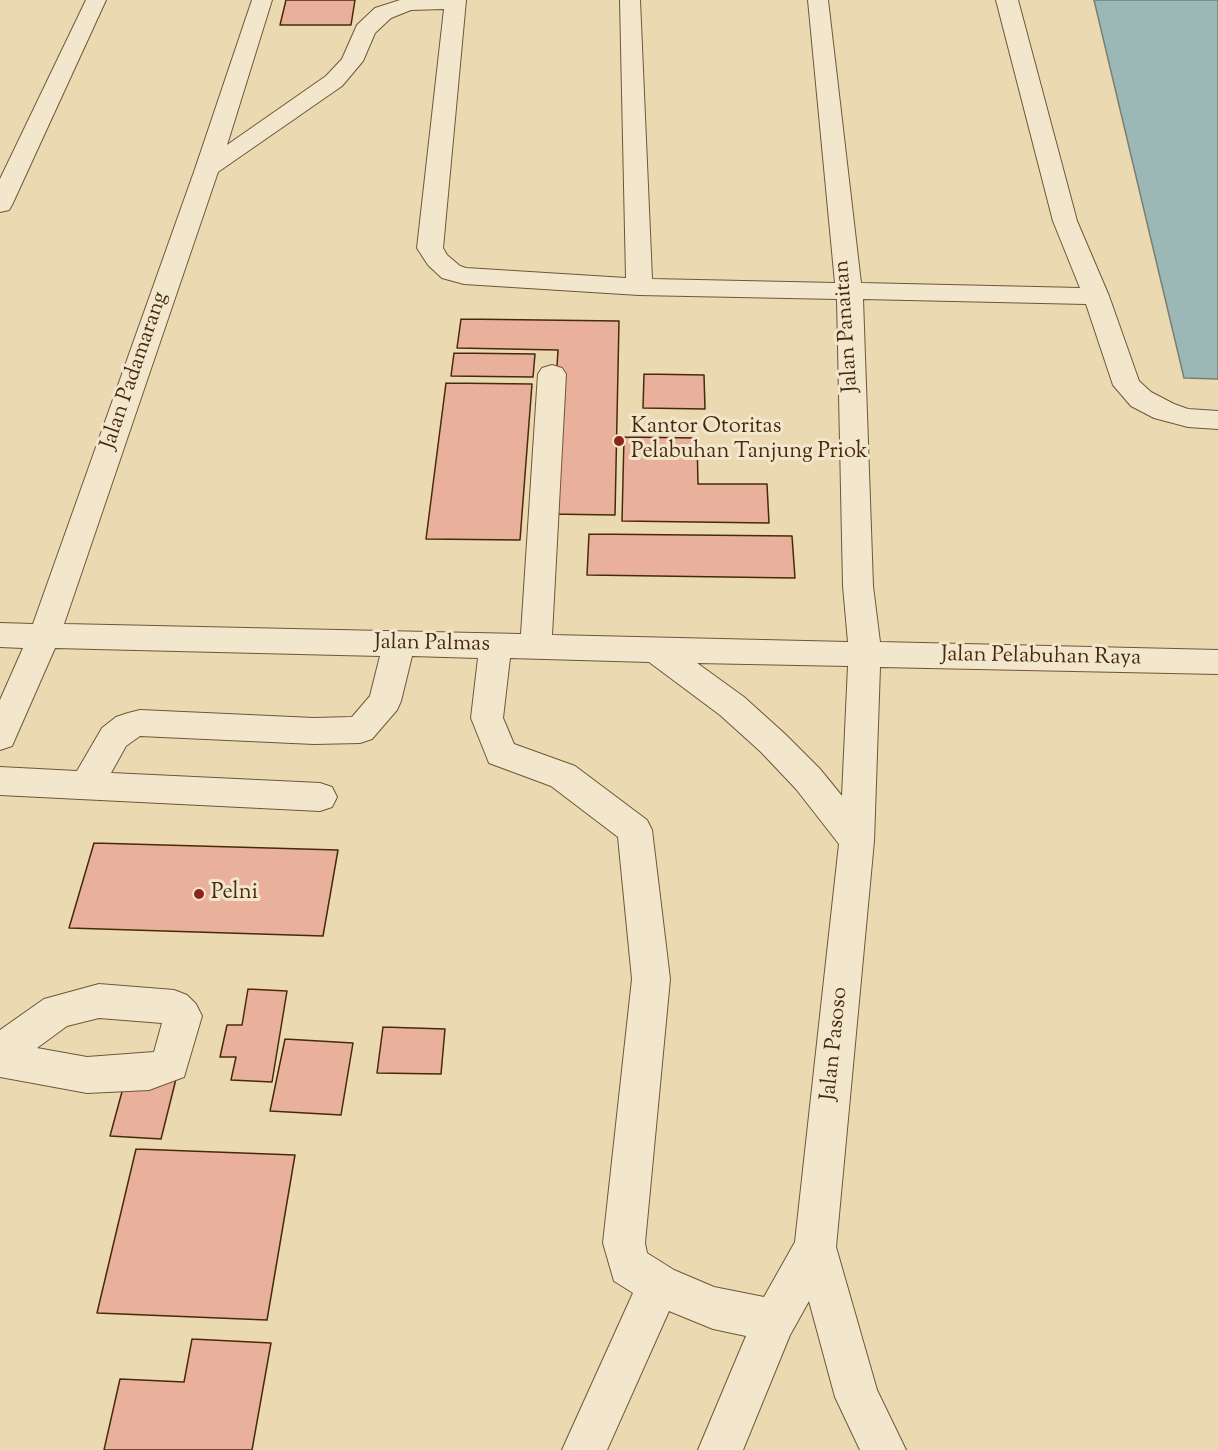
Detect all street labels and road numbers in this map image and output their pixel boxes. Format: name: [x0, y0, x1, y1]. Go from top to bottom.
street label: Jalan Panaitan: [830, 259, 866, 393]
street label: Jalan Padamarang: [97, 289, 175, 453]
street label: Jalan Palmas: [374, 631, 490, 659]
street label: Jalan Pelabuhan Raya: [941, 643, 1141, 673]
street label: Jalan Pasoso: [817, 986, 855, 1102]

